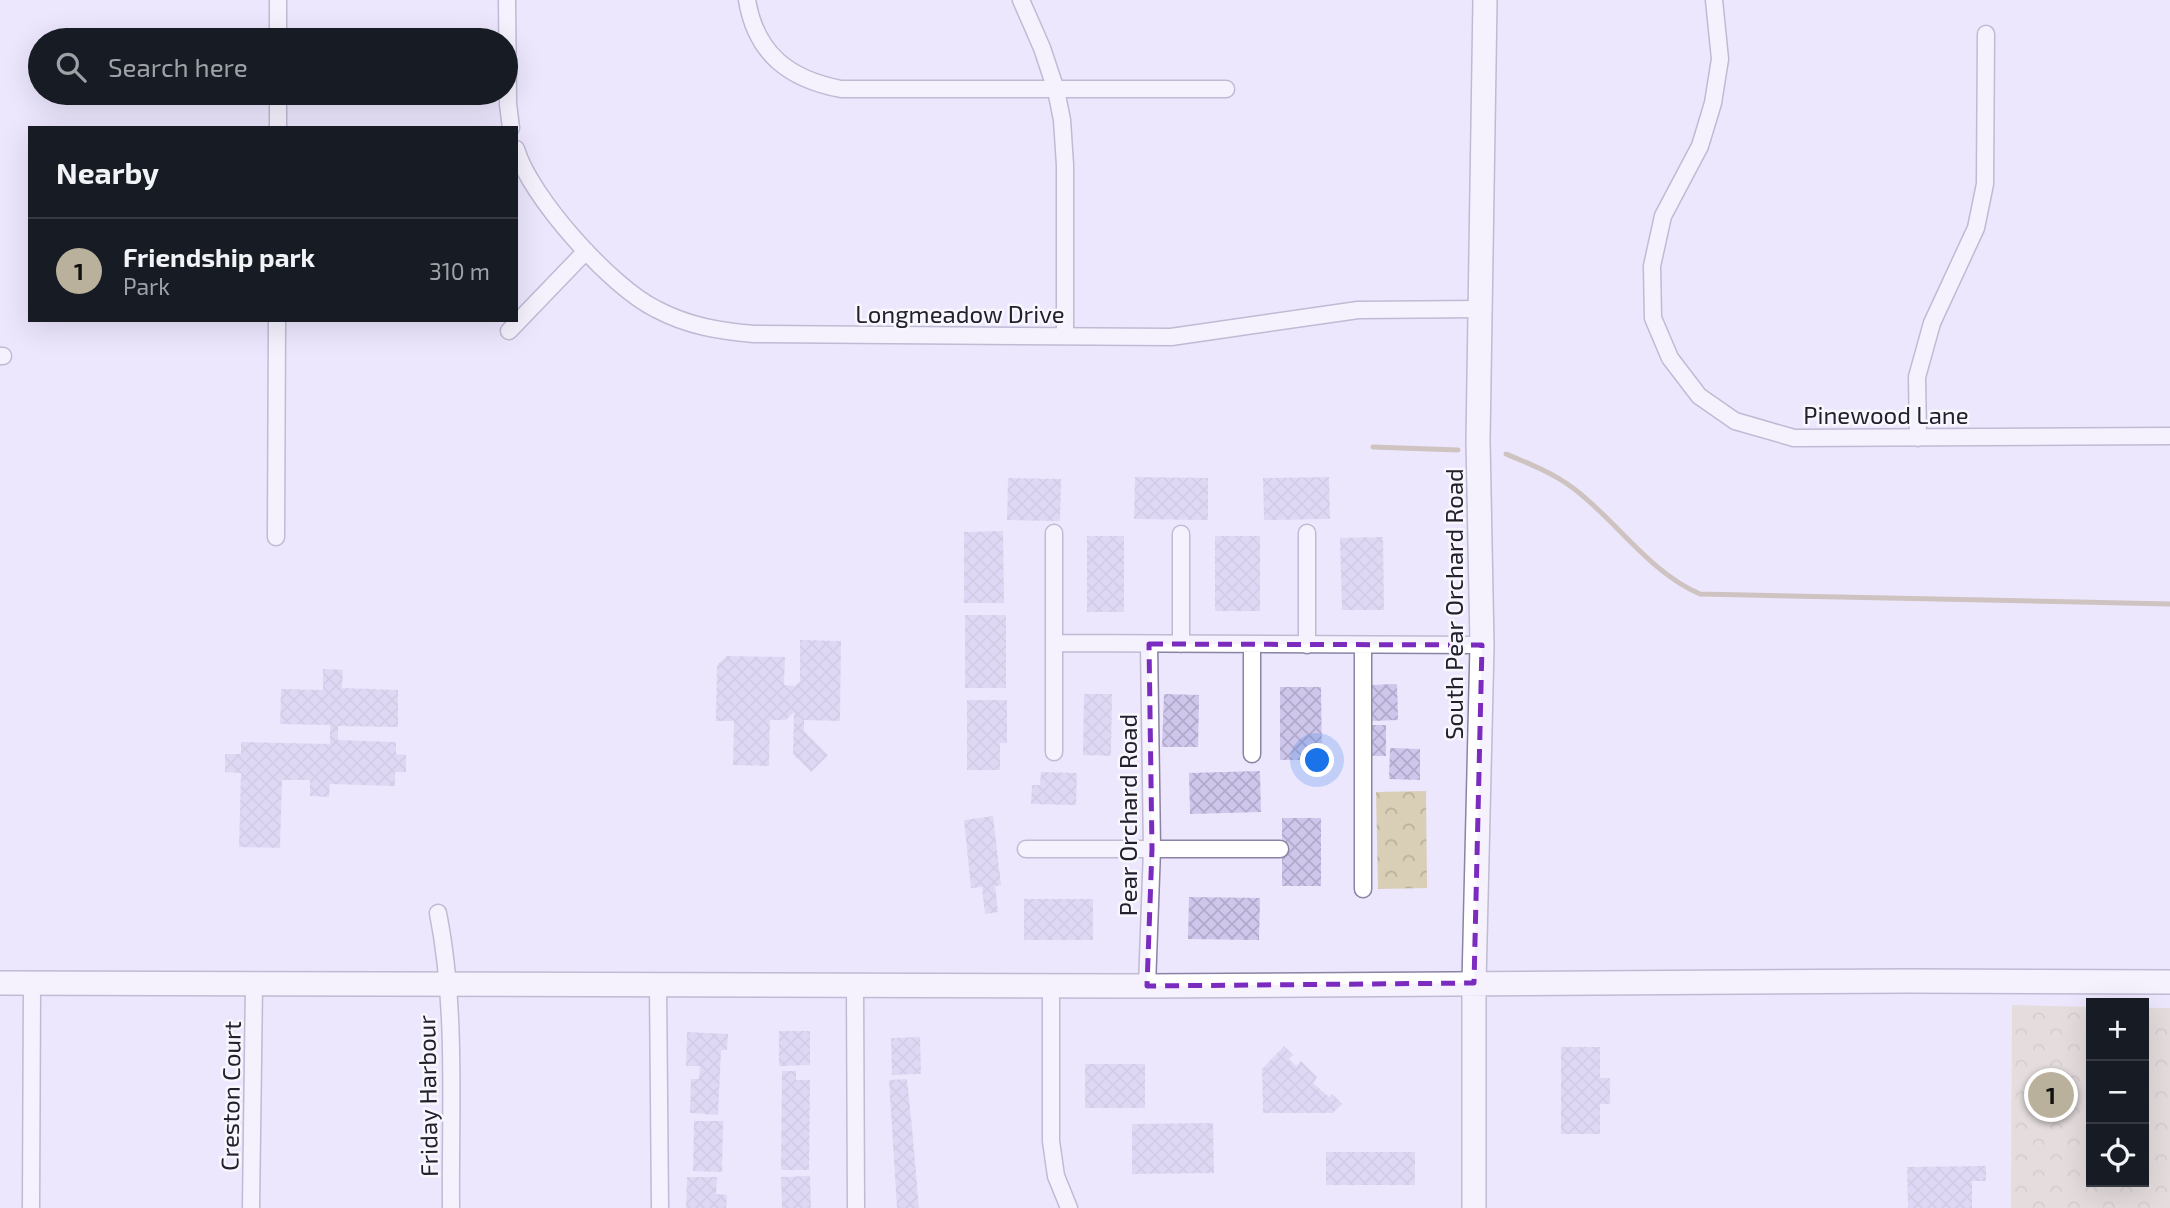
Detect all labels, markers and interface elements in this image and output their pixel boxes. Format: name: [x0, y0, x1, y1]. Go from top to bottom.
search box: [28, 28, 518, 105]
icon: search: [52, 48, 90, 86]
text: Search here: [108, 51, 248, 82]
text: Nearby: [56, 154, 159, 190]
text: Friendship park: [123, 241, 315, 272]
text: 1: [74, 257, 84, 285]
text: 310 m: [429, 257, 490, 285]
text: Park: [123, 272, 170, 300]
street label: Longmeadow Drive: [855, 299, 1065, 328]
street label: Pinewood Lane: [1803, 400, 1969, 429]
street label: South Pear Orchard Road: [1439, 468, 1468, 740]
street label: Pear Orchard Road: [1113, 714, 1142, 916]
your location: [1300, 743, 1334, 777]
map controls: [2086, 998, 2149, 1187]
button: +: [2086, 998, 2149, 1061]
street label: Friday Harbour: [411, 1014, 443, 1177]
street label: Creston Court: [214, 1021, 246, 1171]
button: −: [2086, 1061, 2149, 1124]
pin: 1: [2028, 1069, 2074, 1121]
button: locate: [2086, 1124, 2149, 1187]

